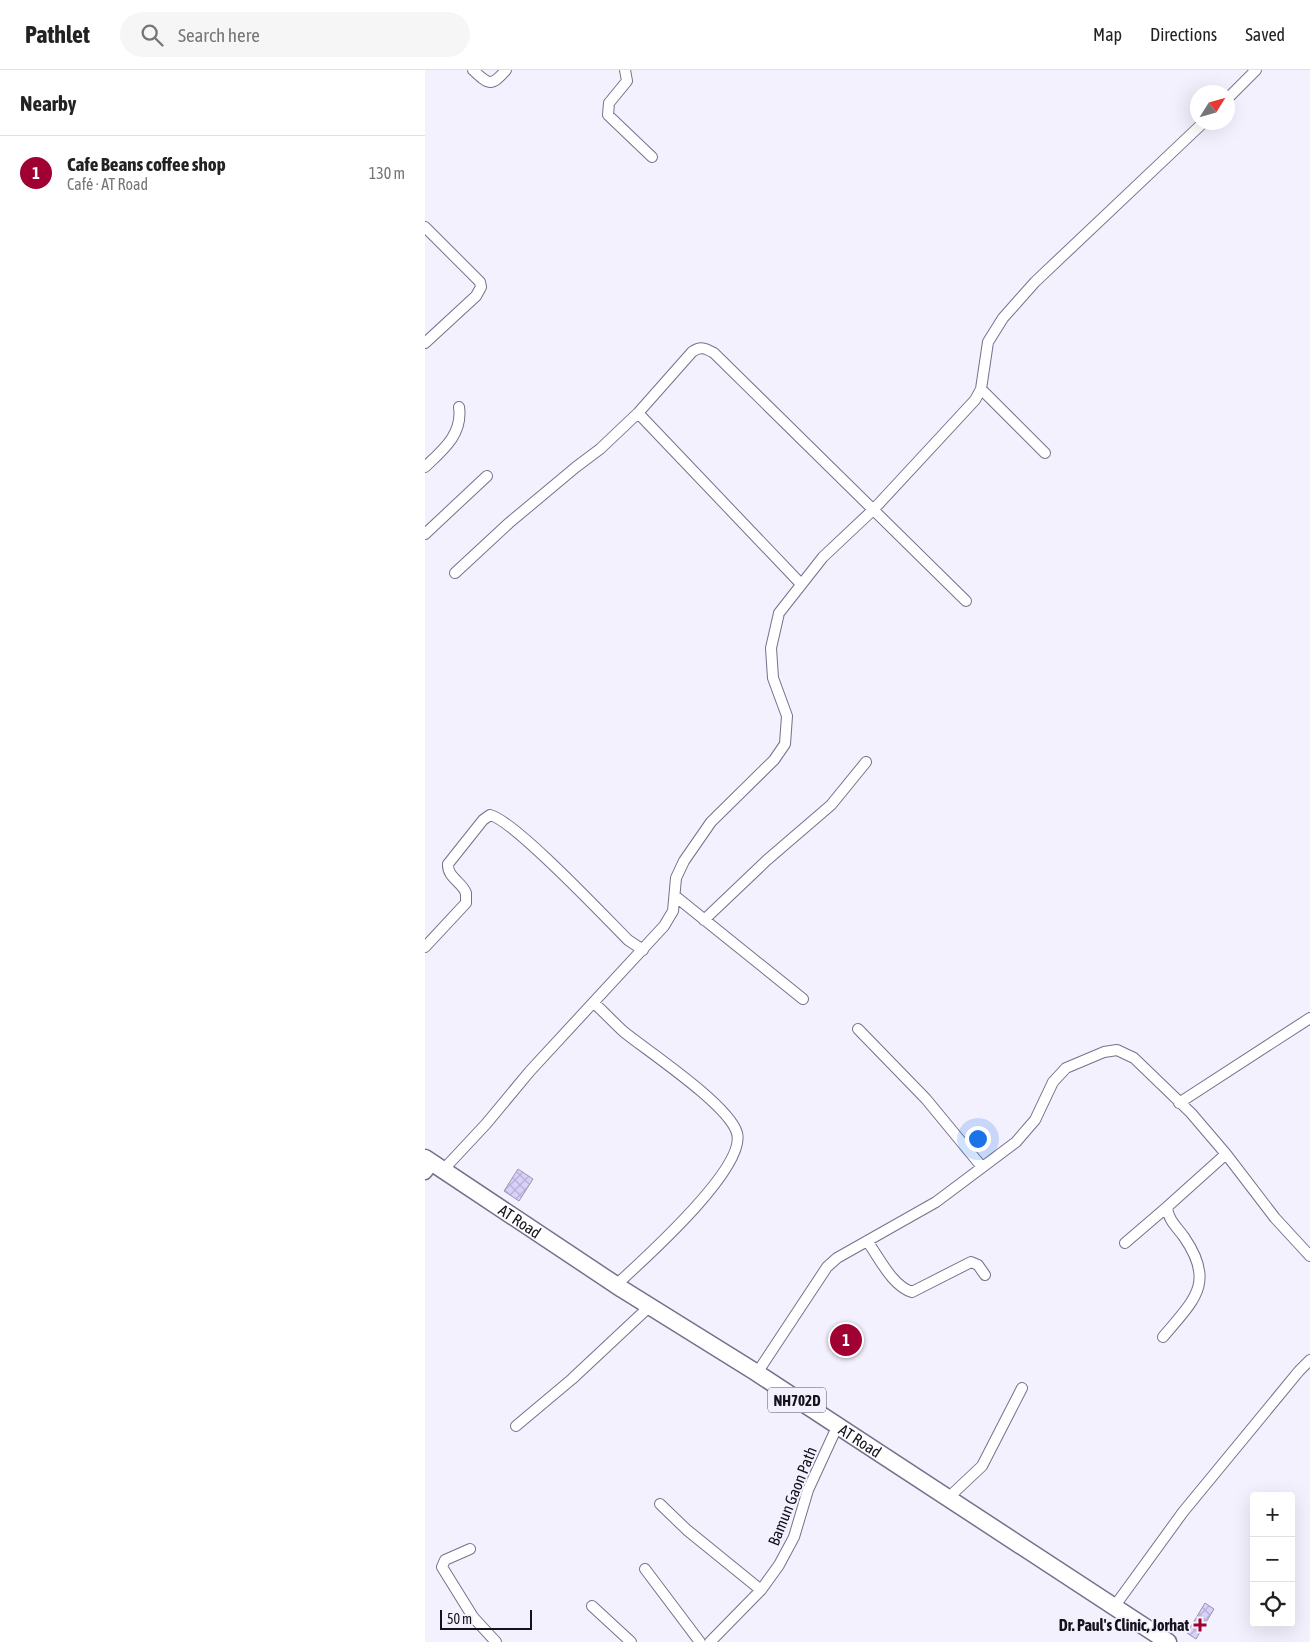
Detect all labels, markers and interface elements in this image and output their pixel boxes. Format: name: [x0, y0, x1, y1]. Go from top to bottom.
search box: [120, 12, 470, 57]
text: Pathlet: [25, 21, 90, 48]
icon: search: [138, 21, 166, 49]
text: Search here: [178, 24, 260, 46]
text: Map: [1093, 24, 1122, 45]
text: Directions: [1150, 24, 1217, 45]
text: Saved: [1245, 24, 1285, 45]
north arrow: [1190, 85, 1235, 130]
text: Nearby: [20, 91, 76, 115]
text: Cafe Beans coffee shop: [67, 153, 226, 175]
text: 1: [32, 164, 40, 182]
text: 130 m: [369, 164, 405, 182]
text: Café · AT Road: [67, 175, 148, 193]
your location: [965, 1126, 991, 1152]
street label: AT Road: [495, 1201, 544, 1242]
pin: 1: [830, 1321, 862, 1359]
road number: NH702D: [768, 1388, 826, 1412]
street label: AT Road: [836, 1420, 885, 1461]
street label: Bamun Gaon Path: [764, 1444, 820, 1548]
map controls: [1250, 1492, 1295, 1627]
button: +: [1250, 1492, 1295, 1537]
button: −: [1250, 1537, 1295, 1582]
button: locate: [1250, 1582, 1295, 1627]
scale bar: [440, 1607, 533, 1630]
text: 50 m: [447, 1611, 472, 1627]
place label: Dr. Paul's Clinic, Jorhat: [1059, 1616, 1189, 1634]
marker: Dr. Paul's Clinic, Jorhat: [1193, 1618, 1207, 1632]

